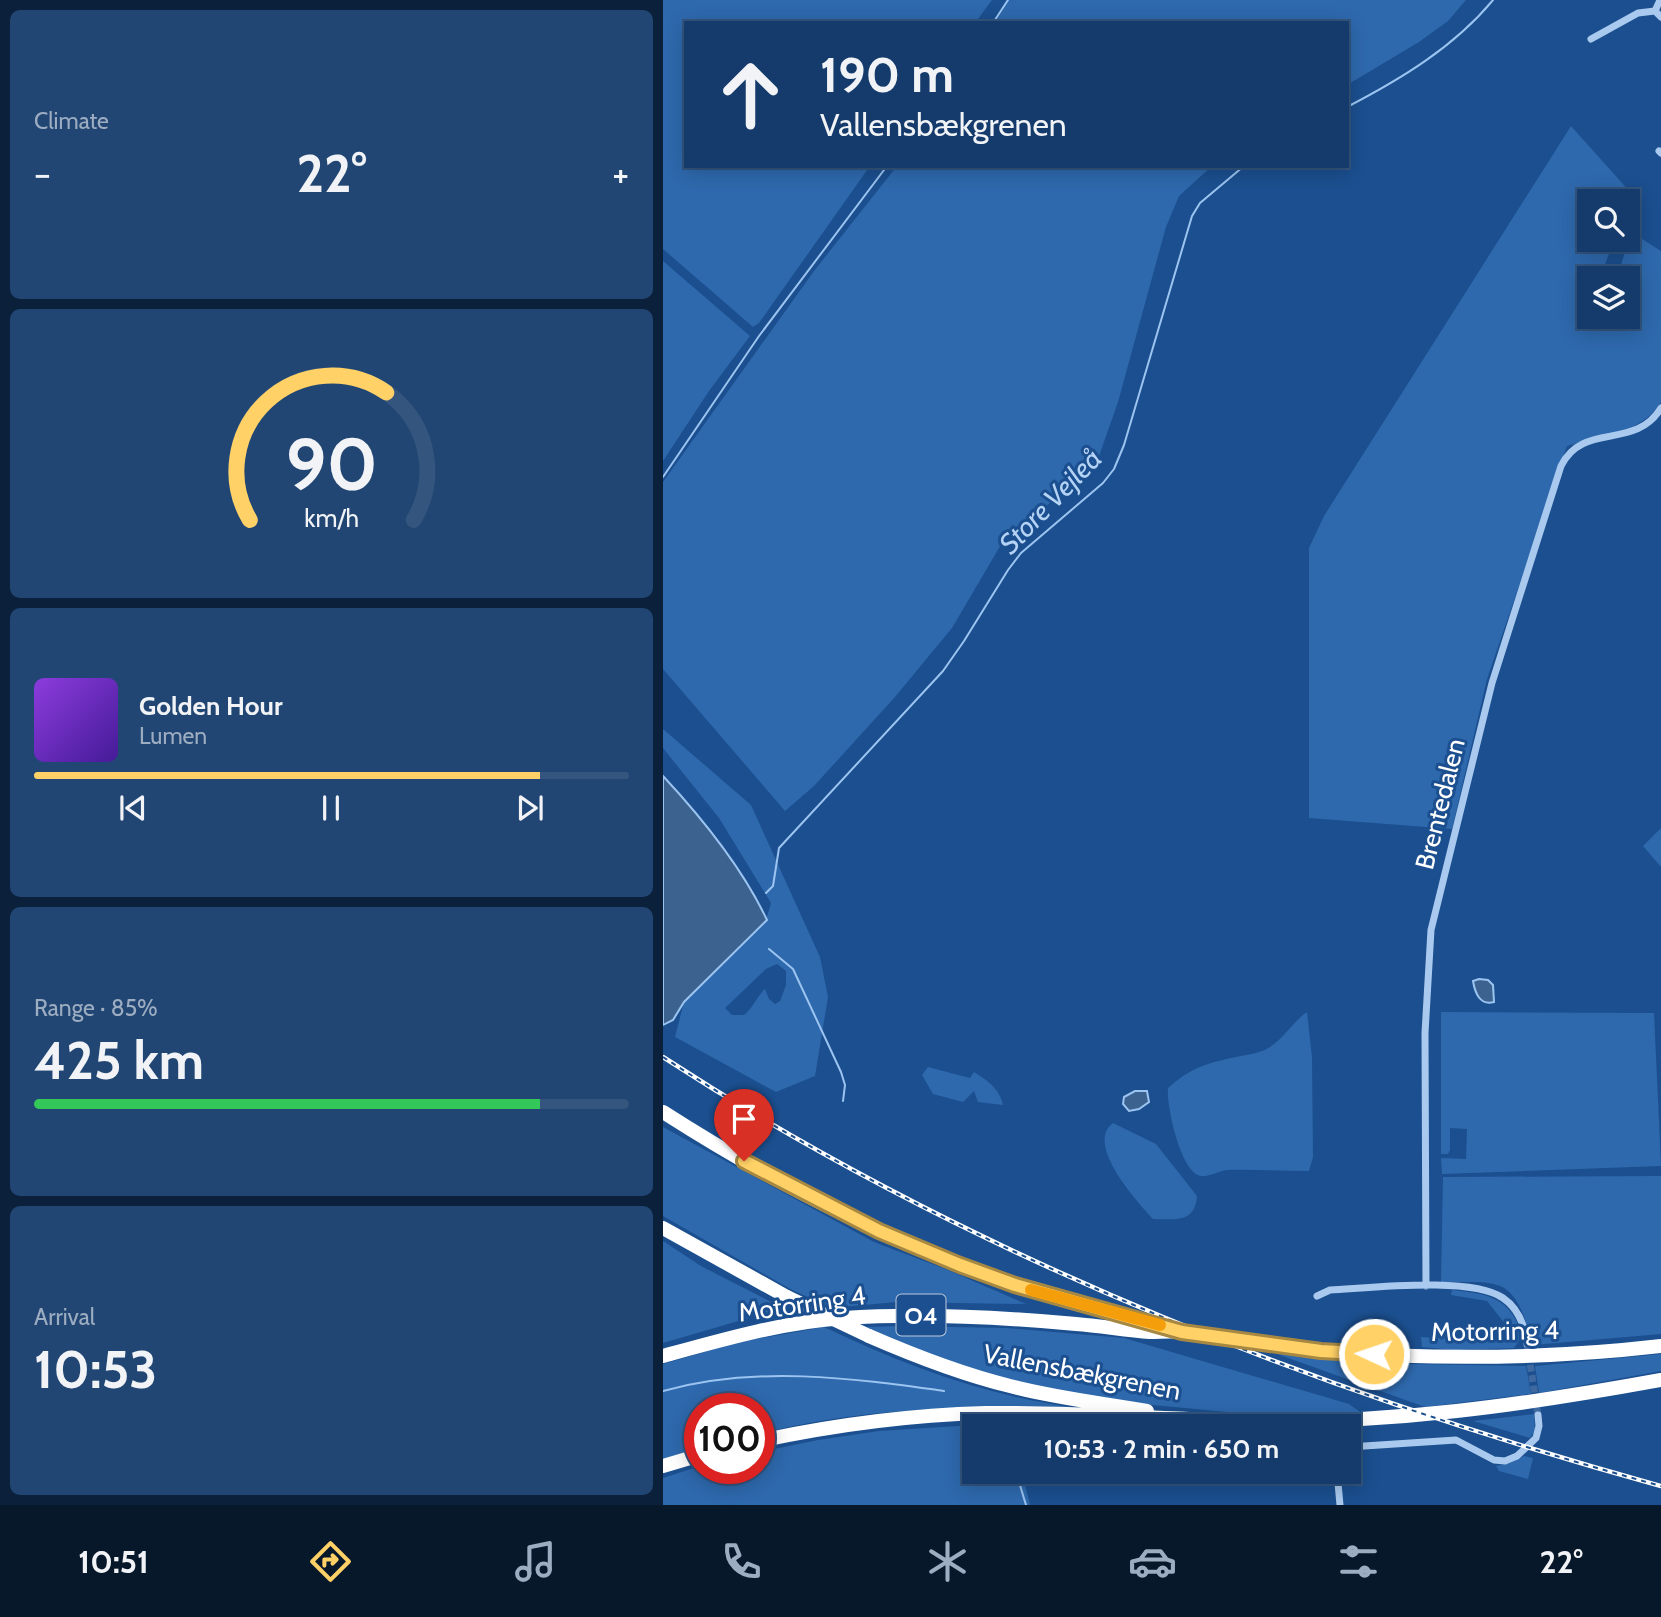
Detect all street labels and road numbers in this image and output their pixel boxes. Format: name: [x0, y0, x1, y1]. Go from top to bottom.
street label: Brentedalen: [1408, 735, 1472, 873]
street label: Motorring 4: [736, 1279, 868, 1329]
road number: O4: [896, 1294, 945, 1336]
street label: Motorring 4: [1431, 1314, 1559, 1348]
street label: Vallensbækgrenen: [981, 1337, 1183, 1407]

